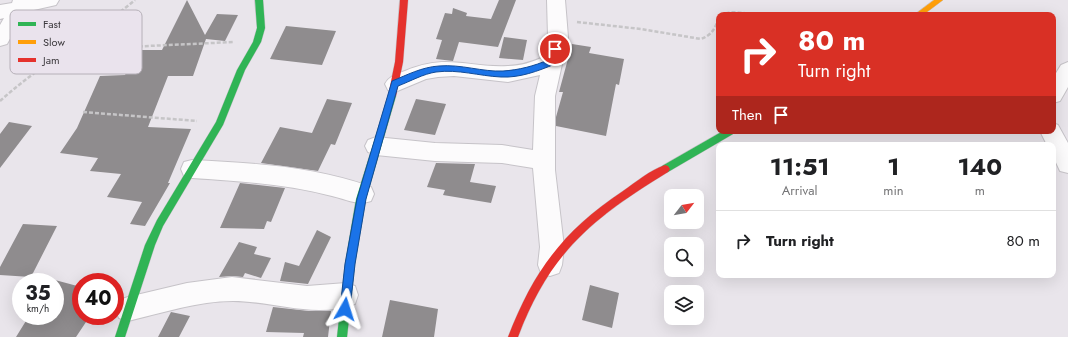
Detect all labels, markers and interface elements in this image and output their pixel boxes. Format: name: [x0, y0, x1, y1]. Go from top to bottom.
legend: [10, 10, 142, 74]
text: Fast: [43, 16, 61, 32]
text: 80 m: [798, 20, 865, 61]
icon: right: [732, 28, 784, 80]
pin: [538, 32, 572, 66]
text: Slow: [43, 34, 65, 50]
icon: arrive: [544, 38, 566, 60]
text: Jam: [41, 52, 60, 68]
text: Turn right: [798, 58, 870, 84]
text: Then: [732, 104, 762, 126]
icon: arrive: [770, 104, 792, 126]
text: 11:51: [770, 149, 830, 184]
text: 1: [887, 149, 900, 184]
text: 140: [957, 149, 1002, 184]
text: Arrival: [782, 181, 818, 200]
text: min: [883, 181, 904, 200]
text: m: [975, 181, 985, 200]
north arrow: [664, 189, 704, 229]
map controls: [664, 189, 704, 325]
icon: right: [732, 230, 754, 252]
text: Turn right: [766, 230, 834, 252]
text: 80 m: [1007, 230, 1040, 252]
button: search: [664, 237, 704, 277]
speed limit sign: 40: [72, 273, 124, 325]
text: 35: [25, 279, 51, 308]
button: layers: [664, 285, 704, 325]
position arrow: [324, 288, 366, 330]
text: km/h: [27, 301, 49, 316]

